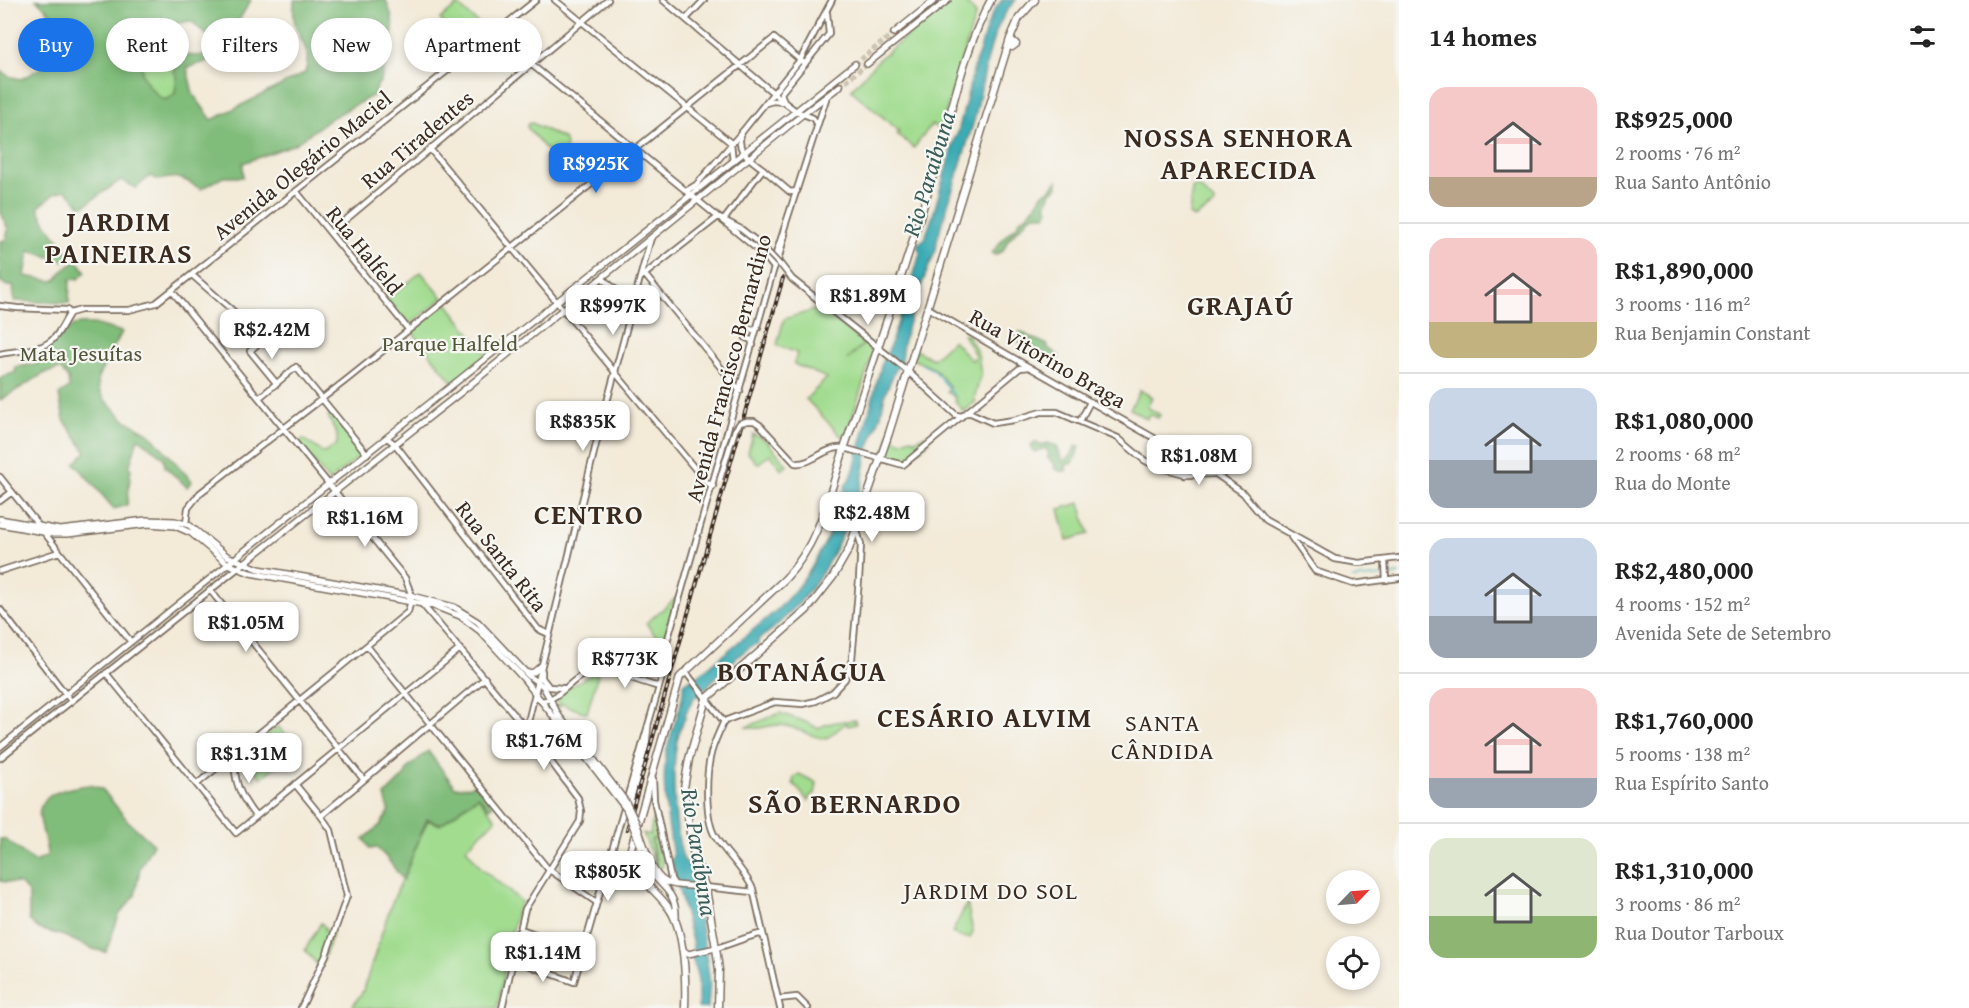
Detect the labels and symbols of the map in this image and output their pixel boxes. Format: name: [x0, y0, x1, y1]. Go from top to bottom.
street label: Rua Tiradentes: [354, 82, 480, 196]
street label: Avenida Olegário Maciel: [206, 83, 398, 247]
water label: Rio Paraibuna: [893, 107, 964, 242]
district label: NOSSA SENHORA APARECIDA: [1124, 116, 1354, 189]
pin: R$925K: [547, 143, 645, 194]
street label: Rua Halfeld: [319, 199, 411, 302]
district label: JARDIM PAINEIRAS: [45, 200, 193, 273]
street label: Avenida Francisco Bernardino: [677, 230, 779, 506]
pin: R$1.89M: [813, 275, 923, 326]
district label: GRAJAÚ: [1187, 284, 1295, 325]
pin: R$997K: [564, 285, 662, 336]
street label: Rua Vitorino Braga: [964, 300, 1133, 416]
pin: R$2.42M: [217, 309, 327, 360]
park label: Parque Halfeld: [382, 327, 518, 359]
park label: Mata Jesuítas: [20, 337, 142, 369]
pin: R$835K: [534, 401, 632, 452]
pin: R$1.08M: [1144, 435, 1254, 486]
pin: R$2.48M: [817, 492, 927, 543]
district label: CENTRO: [534, 493, 644, 534]
street label: Rua Santa Rita: [448, 494, 556, 619]
pin: R$1.16M: [310, 497, 420, 548]
pin: R$1.05M: [191, 602, 301, 653]
pin: R$773K: [576, 638, 674, 689]
district label: BOTANÁGUA: [717, 650, 887, 691]
district label: CESÁRIO ALVIM: [877, 696, 1093, 737]
district label: SANTA CÂNDIDA: [1111, 705, 1215, 768]
pin: R$1.76M: [489, 720, 599, 771]
pin: R$1.31M: [194, 733, 304, 784]
district label: SÃO BERNARDO: [748, 782, 962, 823]
water label: Rio Paraibuna: [672, 784, 727, 918]
pin: R$805K: [559, 851, 657, 902]
north arrow: [1326, 870, 1380, 924]
district label: JARDIM DO SOL: [901, 873, 1078, 908]
pin: R$1.14M: [488, 932, 598, 983]

